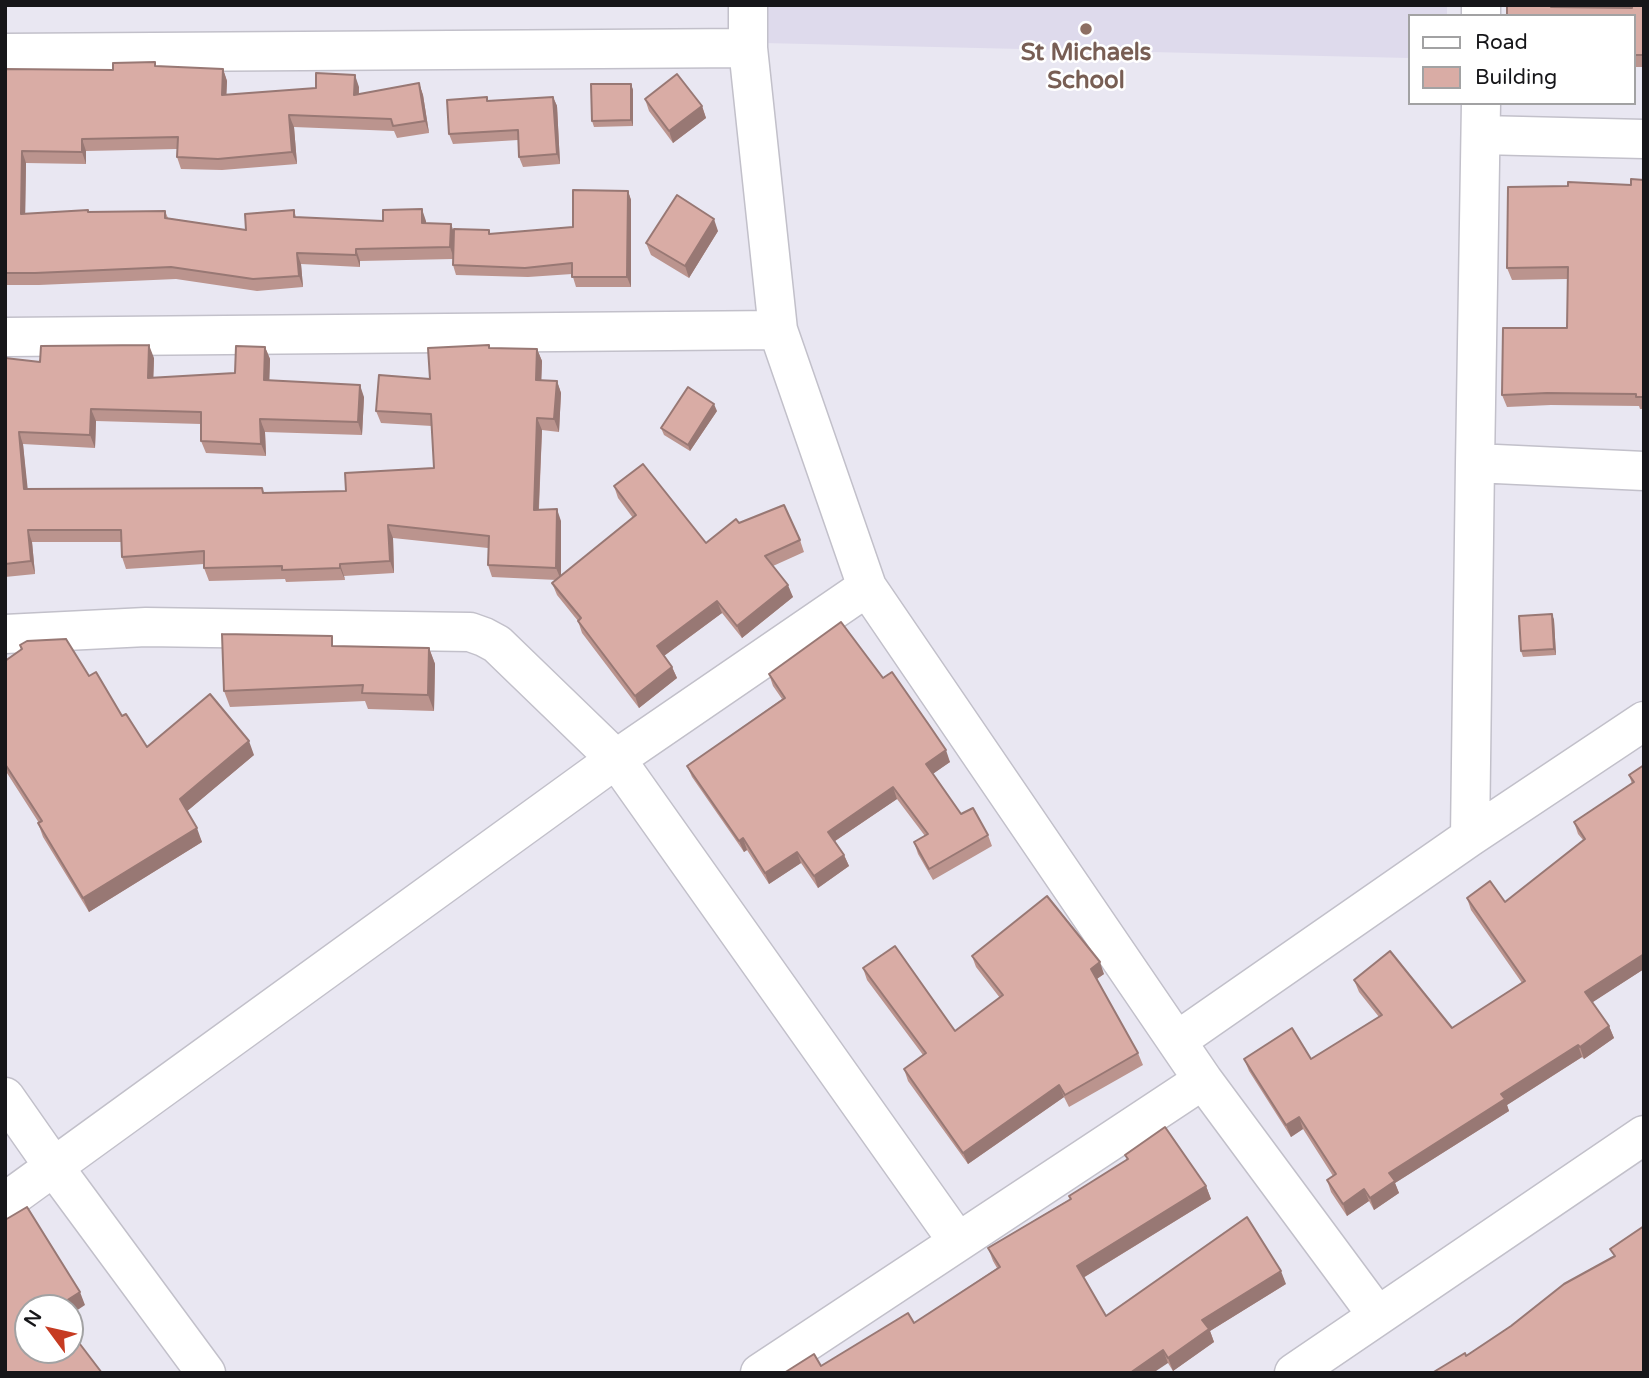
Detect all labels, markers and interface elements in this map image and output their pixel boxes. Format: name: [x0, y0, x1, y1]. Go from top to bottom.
legend: [1408, 14, 1635, 105]
marker: St Michaels School: [1078, 21, 1094, 37]
text: Road: [1475, 30, 1528, 55]
place label: St Michaels School: [1021, 40, 1151, 96]
text: Building: [1475, 65, 1557, 90]
north arrow: [14, 1294, 84, 1364]
text: N: [20, 1306, 46, 1331]

